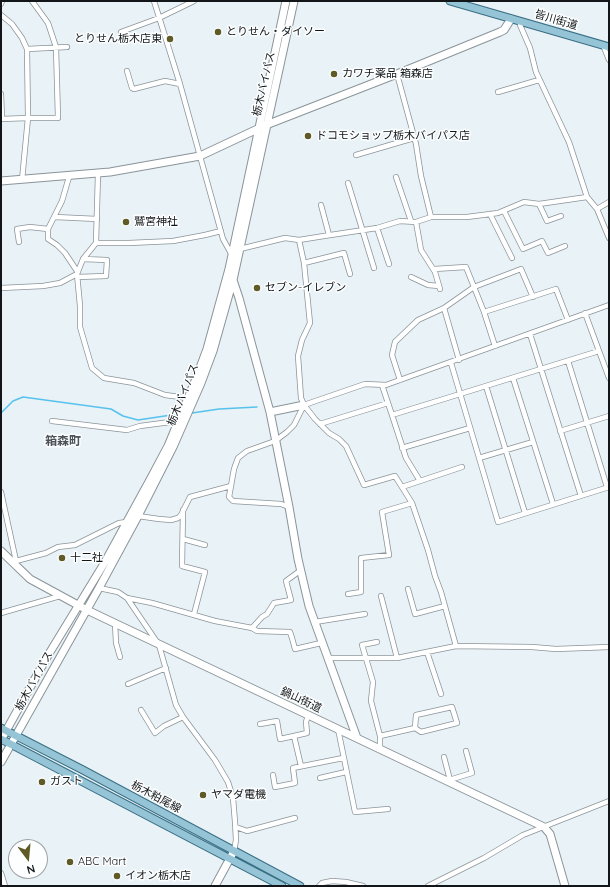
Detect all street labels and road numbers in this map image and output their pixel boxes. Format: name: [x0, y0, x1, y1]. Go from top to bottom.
street label: 皆川街道: [533, 8, 579, 32]
street label: 栃木バイパス: [250, 50, 278, 118]
street label: 栃木バイパス: [165, 362, 201, 428]
street label: 栃木バイパス: [12, 649, 56, 713]
street label: 鍋山街道: [278, 685, 324, 715]
street label: 栃木粕尾線: [129, 778, 183, 816]

